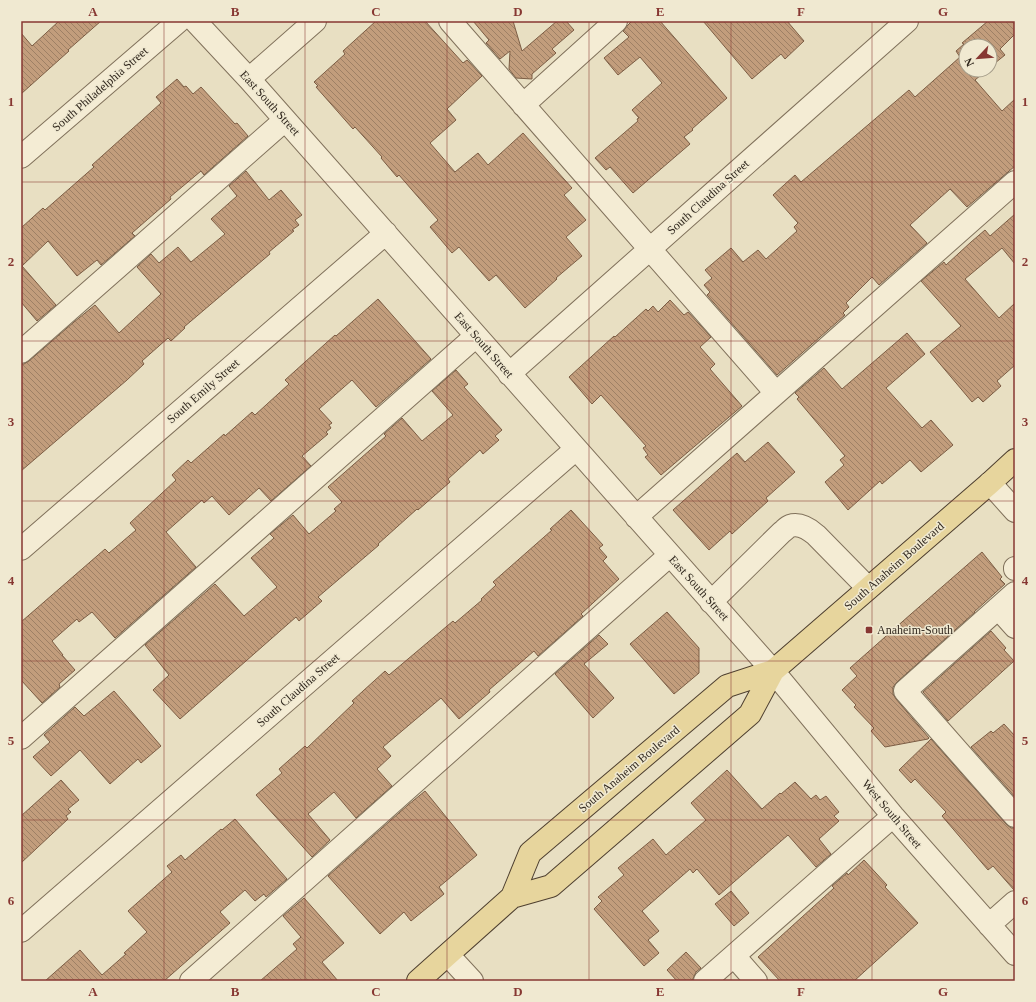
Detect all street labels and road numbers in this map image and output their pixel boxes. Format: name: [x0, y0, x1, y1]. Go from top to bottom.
street label: South Philadelphia Street: [49, 43, 151, 134]
street label: East South Street: [237, 68, 303, 139]
street label: South Claudina Street: [664, 156, 752, 237]
street label: East South Street: [452, 309, 517, 381]
street label: South Emily Street: [164, 355, 243, 426]
street label: South Anaheim Boulevard: [841, 519, 947, 613]
street label: East South Street: [666, 553, 732, 624]
street label: South Claudina Street: [254, 650, 343, 730]
street label: South Anaheim Boulevard: [576, 723, 682, 815]
street label: West South Street: [859, 777, 925, 852]

